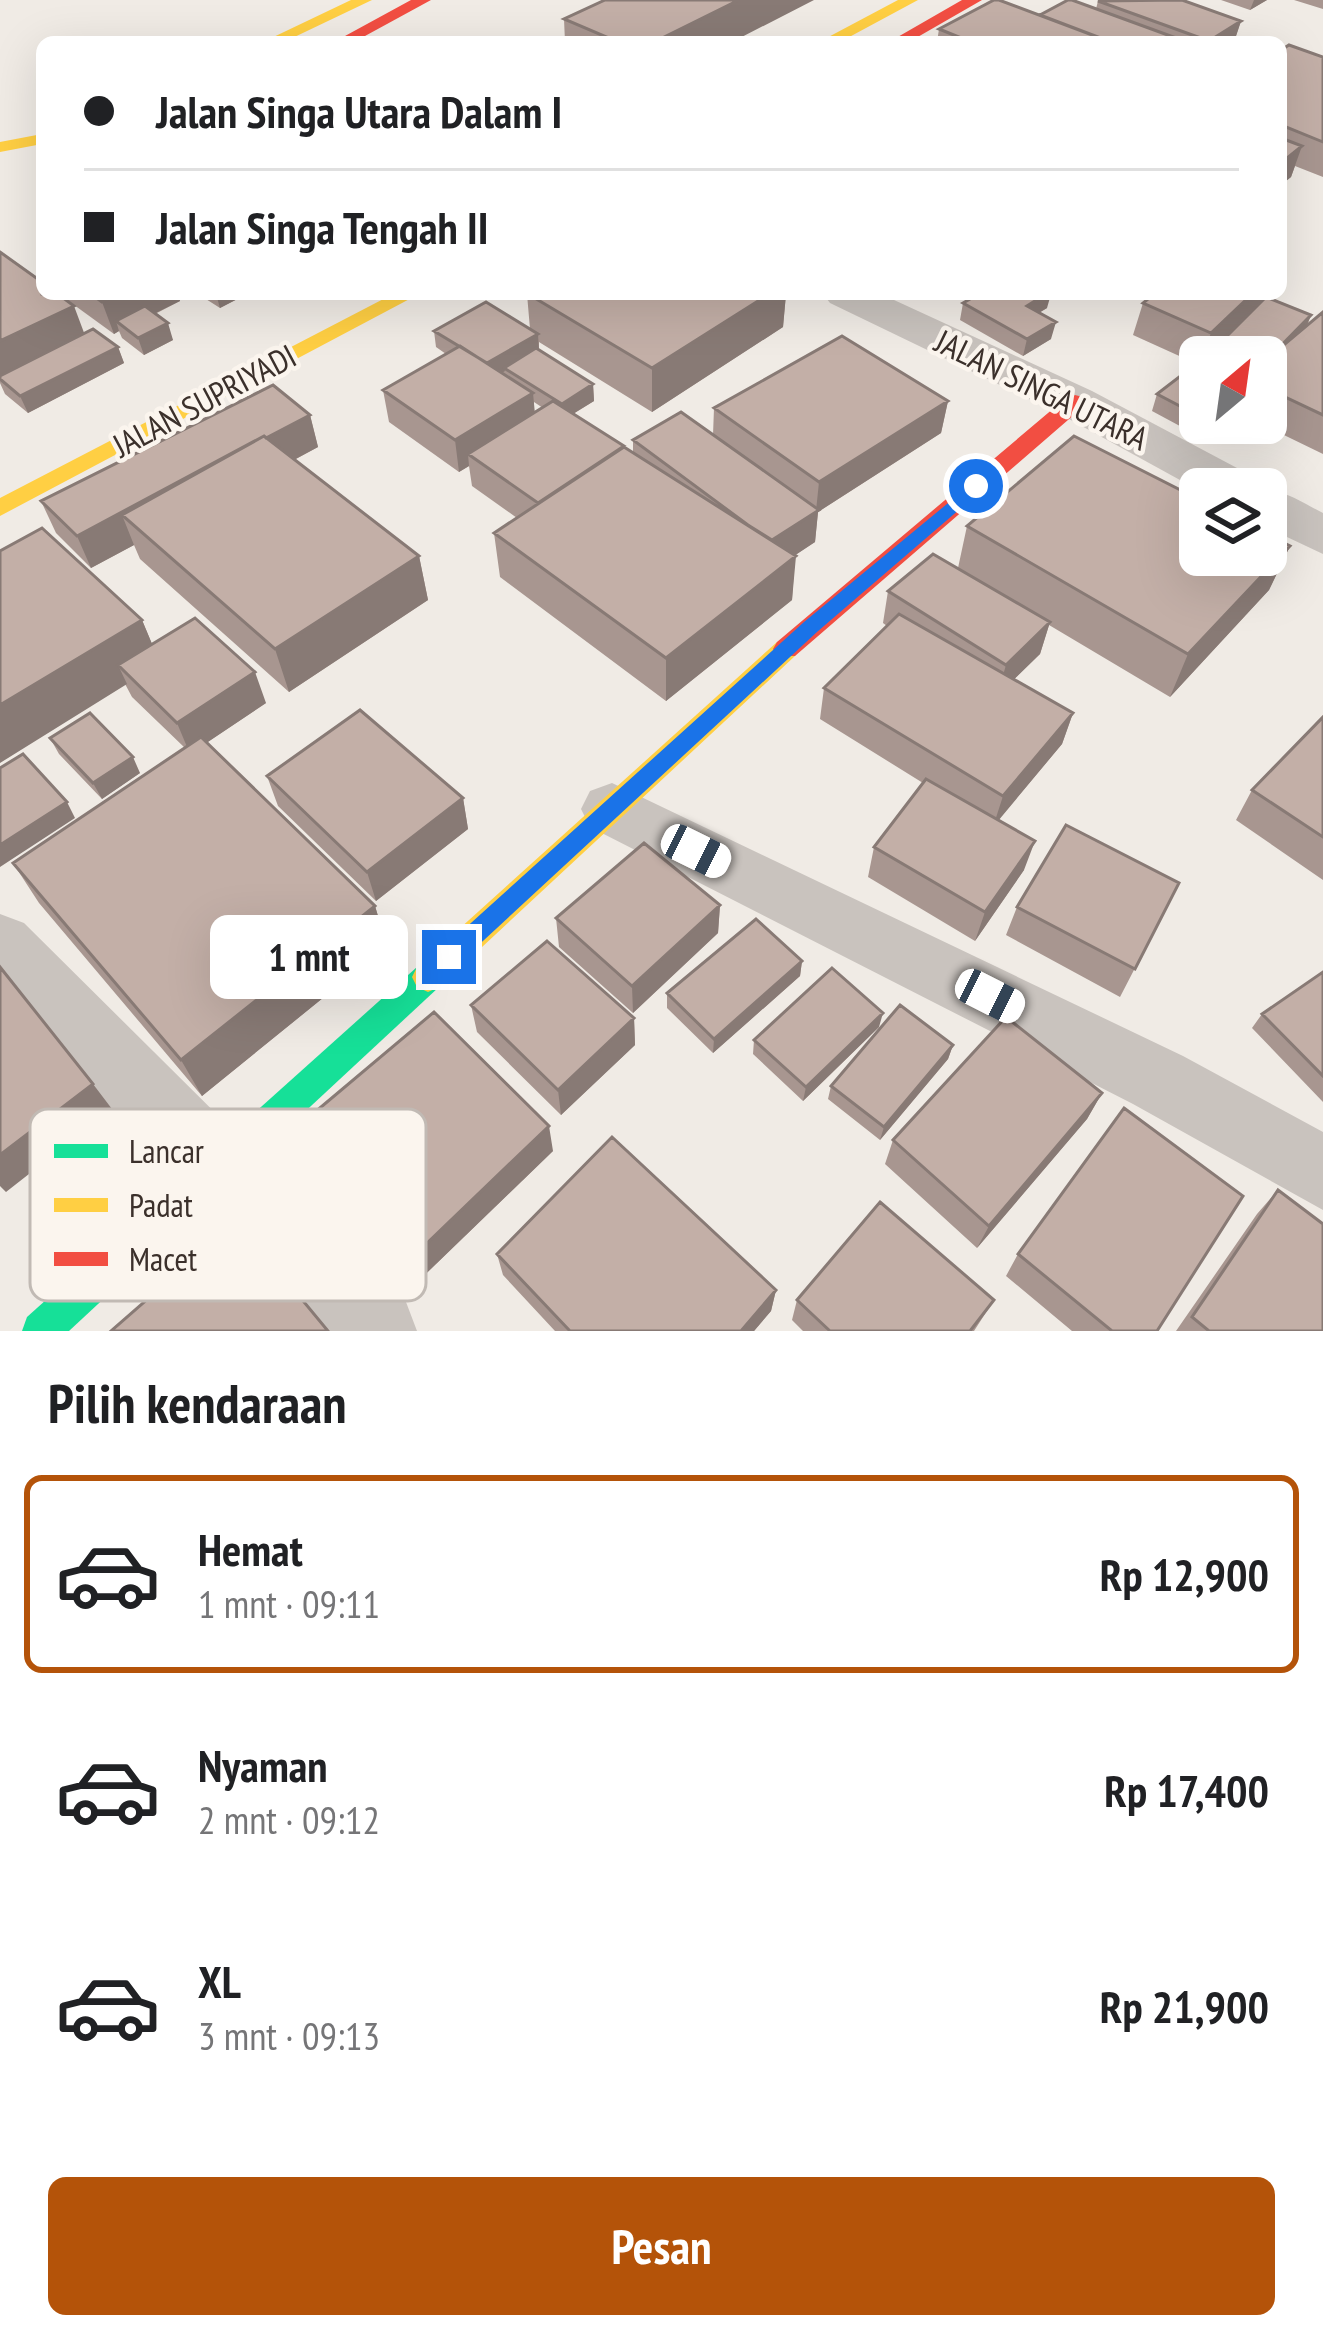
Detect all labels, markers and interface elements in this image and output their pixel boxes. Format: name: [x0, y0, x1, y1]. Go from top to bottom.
text: Jalan Singa Utara Dalam I: [156, 82, 562, 140]
text: Jalan Singa Tengah II: [156, 198, 488, 256]
street label: JALAN SINGA UTARA: [928, 318, 1156, 459]
street label: JALAN SUPRIYADI: [104, 334, 303, 467]
north arrow: [1179, 336, 1287, 444]
map controls: [1179, 336, 1287, 576]
route start: [949, 459, 1003, 513]
button: layers: [1179, 468, 1287, 576]
car: [656, 819, 736, 883]
callout: 1 mnt: [209, 915, 407, 999]
route end: [422, 930, 476, 984]
text: 1 mnt: [268, 931, 350, 982]
car: [950, 964, 1030, 1028]
legend: [30, 1109, 426, 1301]
text: Lancar: [129, 1129, 204, 1172]
text: Padat: [129, 1183, 193, 1226]
text: Macet: [129, 1237, 197, 1280]
text: Pilih kendaraan: [48, 1368, 347, 1438]
icon: car: [54, 1520, 162, 1628]
text: Hemat: [198, 1520, 303, 1578]
text: Rp 12,900: [1100, 1545, 1269, 1603]
text: 1 mnt · 09:11: [198, 1578, 380, 1629]
icon: car: [54, 1736, 162, 1844]
text: Nyaman: [198, 1736, 328, 1794]
text: Rp 17,400: [1104, 1761, 1269, 1819]
text: 2 mnt · 09:12: [198, 1794, 380, 1845]
icon: car: [54, 1952, 162, 2060]
text: XL: [198, 1952, 241, 2010]
text: Rp 21,900: [1100, 1977, 1269, 2035]
text: 3 mnt · 09:13: [198, 2010, 380, 2061]
button: Pesan: [48, 2177, 1275, 2315]

